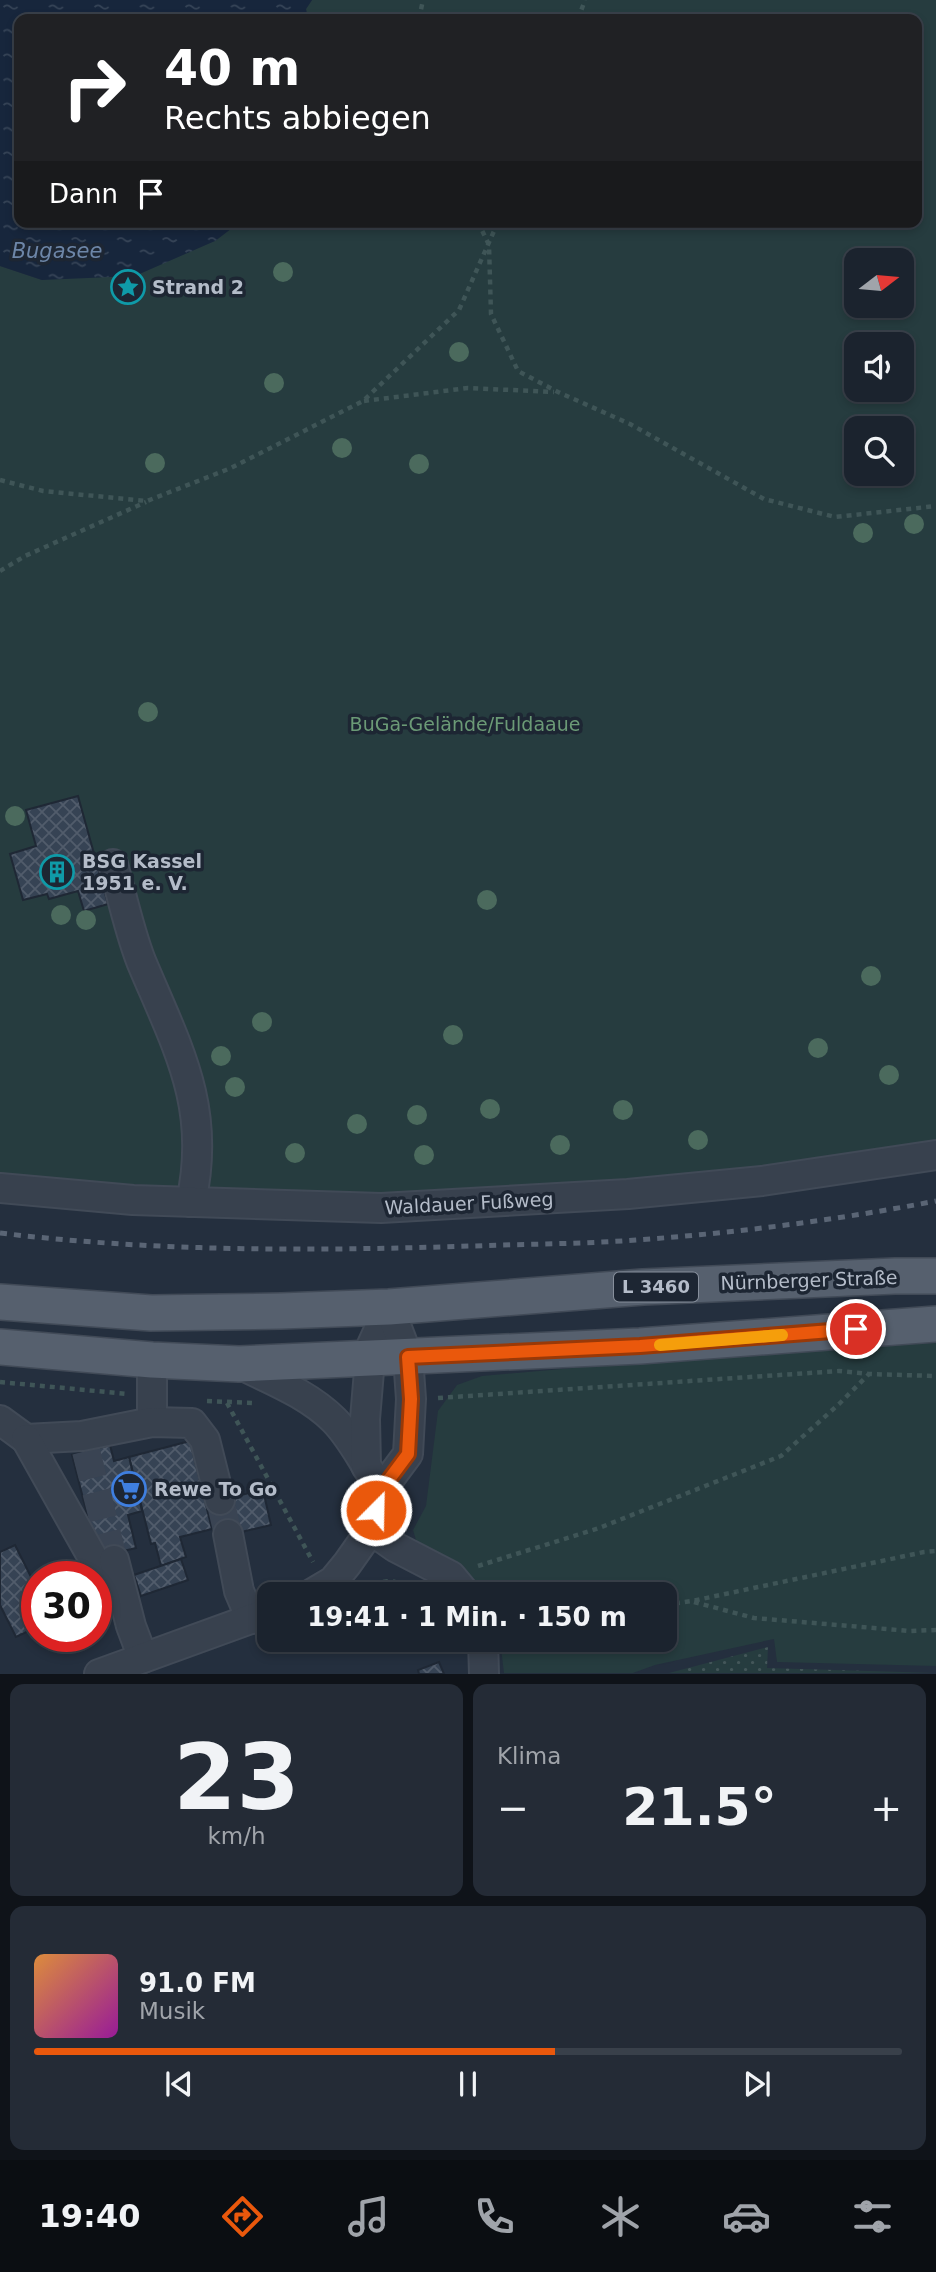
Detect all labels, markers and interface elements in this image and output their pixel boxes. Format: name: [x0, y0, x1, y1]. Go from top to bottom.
text: 40 m: [164, 40, 300, 97]
icon: right: [49, 42, 140, 133]
text: Rechts abbiegen: [164, 99, 431, 137]
icon: arrive: [132, 175, 170, 213]
text: Dann: [49, 179, 118, 209]
water label: Bugasee: [12, 239, 102, 263]
north arrow: [844, 248, 914, 318]
map controls: [844, 248, 914, 486]
place icon: Strand 2: [109, 268, 147, 306]
place label: Strand 2: [152, 276, 244, 298]
button: sound: [844, 332, 914, 402]
button: search: [844, 416, 914, 486]
park label: BuGa-Gelände/Fuldaaue: [350, 713, 580, 735]
place label: BSG Kassel 1951 e. V.: [82, 850, 202, 894]
building icon: BSG Kassel 1951 e. V.: [38, 853, 76, 891]
street label: Waldauer Fußweg: [384, 1188, 554, 1218]
street label: Nürnberger Straße: [720, 1266, 898, 1294]
road number: L 3460: [614, 1272, 698, 1302]
pin: [826, 1299, 886, 1359]
icon: arrive: [837, 1310, 875, 1348]
supermarket icon: Rewe To Go: [110, 1470, 148, 1508]
position arrow: [339, 1473, 413, 1547]
place label: Rewe To Go: [154, 1478, 277, 1500]
speed limit sign: 30: [21, 1561, 112, 1652]
text: 19:41 · 1 Min. · 150 m: [307, 1602, 627, 1632]
text: 23: [173, 1725, 300, 1830]
text: Klima: [497, 1743, 561, 1769]
text: 21.5°: [622, 1777, 777, 1837]
text: −: [497, 1786, 529, 1830]
text: +: [870, 1786, 902, 1830]
text: km/h: [207, 1823, 266, 1849]
text: 91.0 FM: [139, 1968, 256, 1998]
text: Musik: [139, 1998, 205, 2024]
icon: previous: [160, 2065, 198, 2103]
icon: pause: [449, 2065, 487, 2103]
icon: next: [738, 2065, 776, 2103]
icon: directions: [218, 2192, 267, 2241]
icon: music: [344, 2192, 393, 2241]
icon: phone: [470, 2192, 519, 2241]
icon: climate: [596, 2192, 645, 2241]
icon: car: [722, 2192, 771, 2241]
icon: filters: [848, 2192, 897, 2241]
text: 19:40: [39, 2197, 140, 2235]

